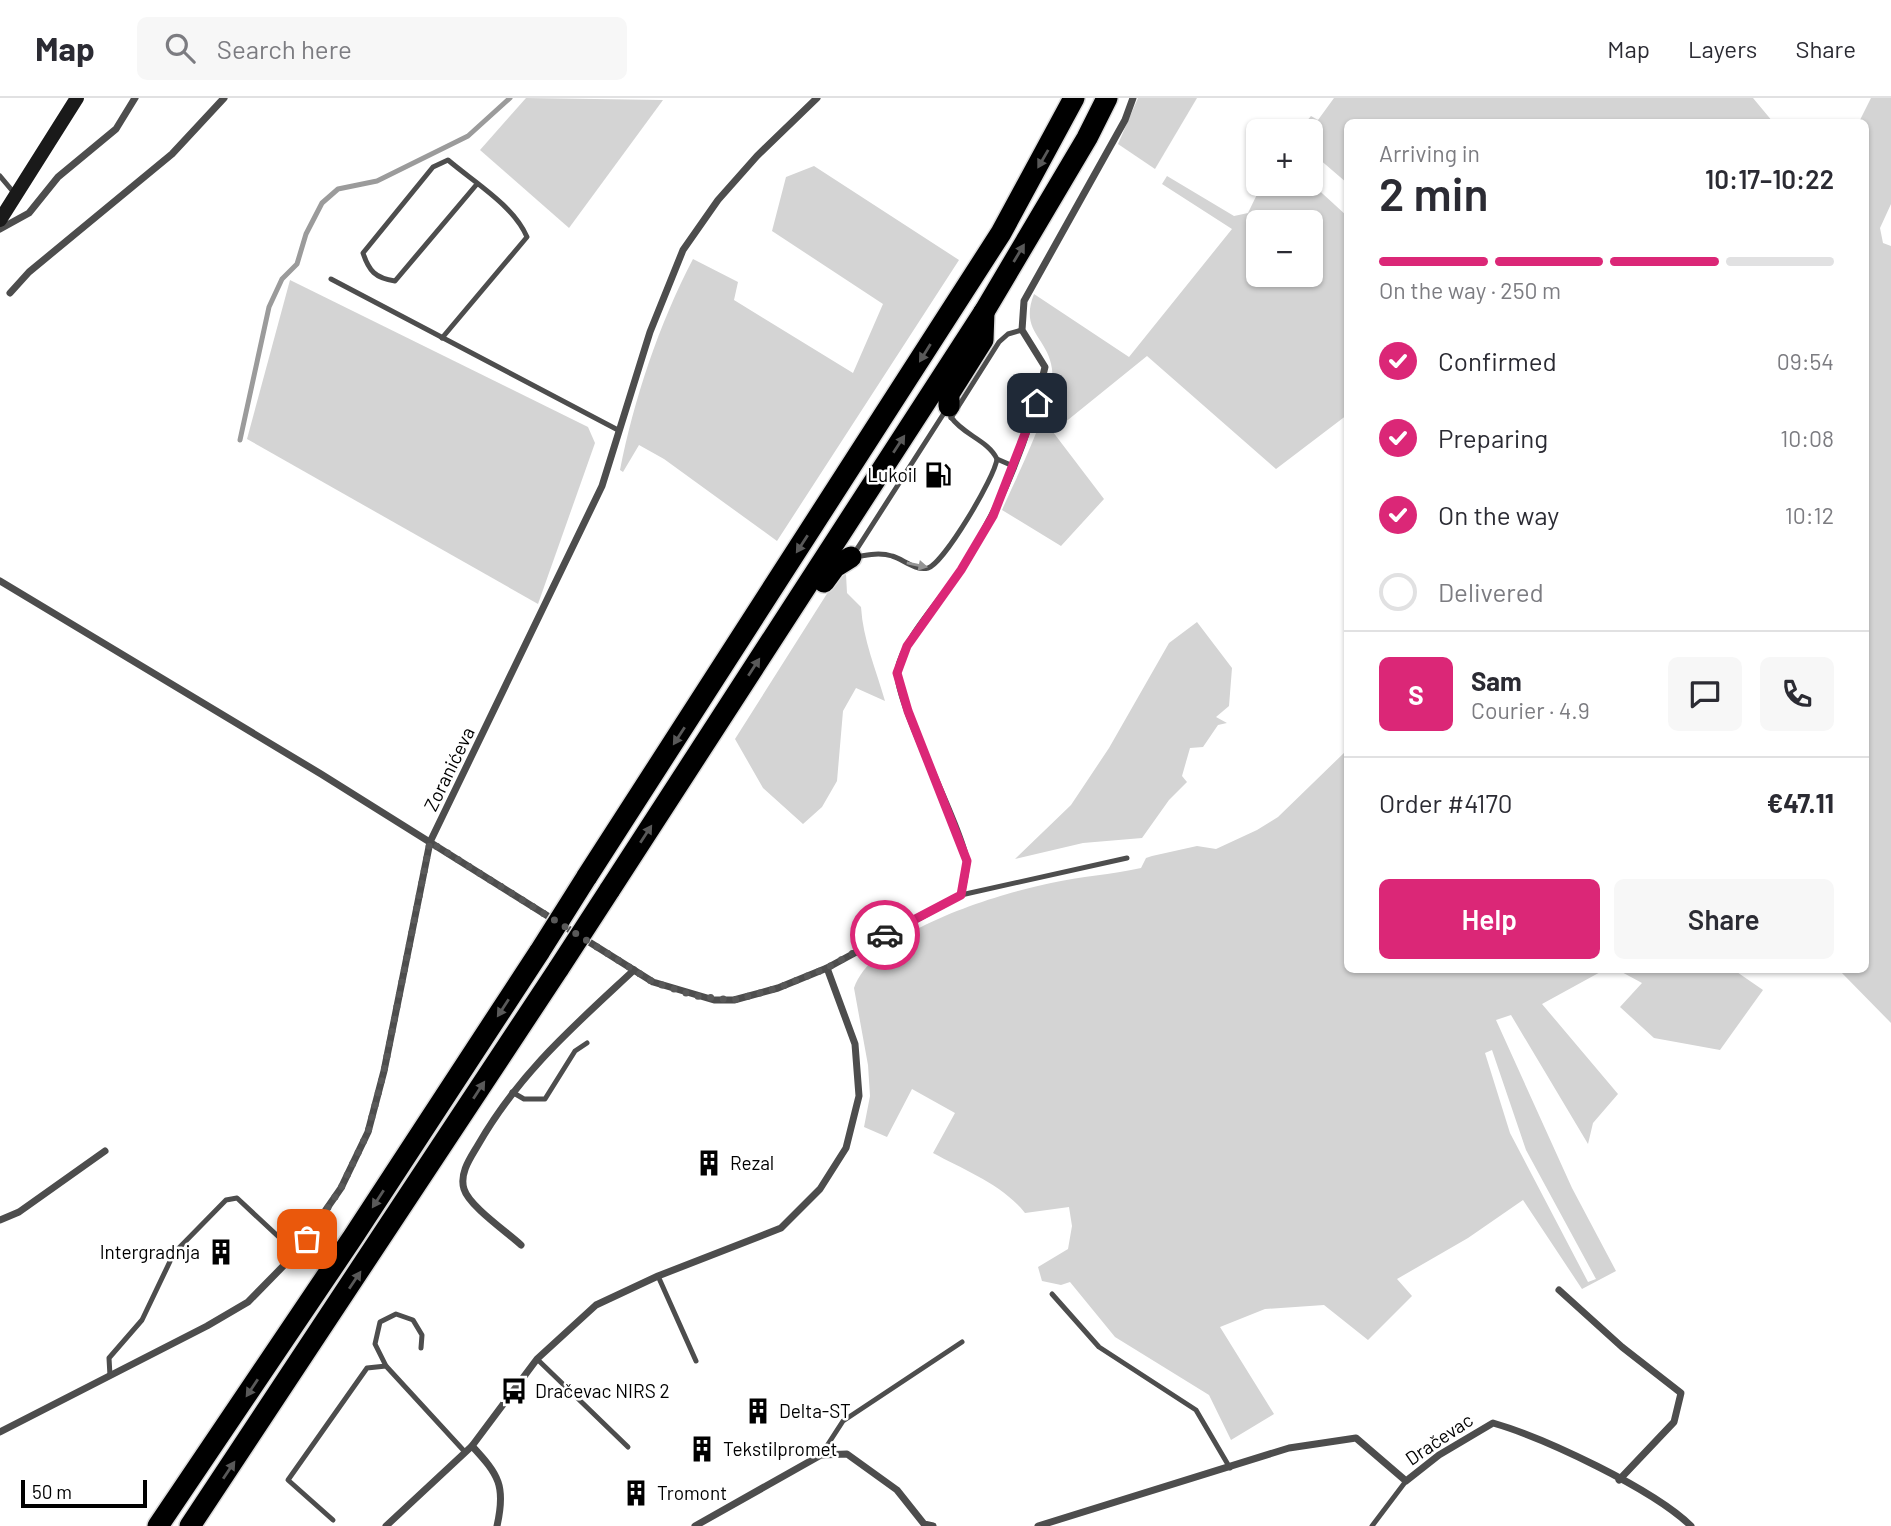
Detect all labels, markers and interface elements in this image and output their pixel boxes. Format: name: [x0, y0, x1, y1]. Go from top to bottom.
search box: [137, 17, 627, 80]
text: Map: [35, 28, 95, 68]
icon: search: [161, 29, 199, 67]
text: Search here: [217, 33, 352, 64]
text: Map: [1607, 34, 1650, 63]
text: Layers: [1688, 34, 1757, 63]
text: Share: [1795, 34, 1856, 63]
map controls: [1246, 119, 1323, 287]
button: +: [1246, 119, 1323, 196]
text: Arriving in: [1379, 139, 1480, 167]
one-way arrow: [1037, 149, 1049, 168]
text: 10:17–10:22: [1705, 163, 1834, 194]
text: 2 min: [1379, 165, 1488, 220]
button: −: [1246, 210, 1323, 287]
one-way arrow: [1013, 244, 1025, 263]
text: On the way · 250 m: [1379, 276, 1561, 304]
icon: check: [1379, 342, 1417, 380]
one-way arrow: [918, 343, 931, 362]
text: Confirmed: [1438, 345, 1557, 376]
text: 09:54: [1777, 347, 1834, 375]
pin: [1007, 373, 1067, 433]
icon: home: [1018, 384, 1056, 422]
icon: check: [1379, 419, 1417, 457]
text: Preparing: [1438, 422, 1548, 453]
text: 10:08: [1780, 424, 1834, 452]
one-way arrow: [893, 434, 906, 453]
fuel station icon: Lukoil: [923, 460, 953, 490]
place label: Lukoil: [867, 463, 917, 486]
icon: check: [1379, 496, 1417, 534]
text: On the way: [1438, 499, 1559, 530]
text: 10:12: [1785, 501, 1834, 529]
one-way arrow: [796, 535, 809, 554]
one-way arrow: [906, 559, 928, 570]
text: Delivered: [1438, 576, 1544, 607]
button: chat: [1668, 657, 1742, 731]
button: phone: [1760, 657, 1834, 731]
one-way arrow: [748, 658, 761, 677]
text: Sam: [1471, 665, 1522, 696]
text: S: [1408, 679, 1424, 710]
text: Courier · 4.9: [1471, 696, 1590, 724]
street label: Zoranićeva: [418, 723, 479, 815]
one-way arrow: [672, 726, 685, 745]
text: Order #4170: [1379, 787, 1512, 818]
text: €47.11: [1767, 787, 1834, 818]
one-way arrow: [640, 824, 653, 843]
button: Help: [1379, 879, 1600, 959]
button: Share: [1614, 879, 1834, 959]
courier: [850, 900, 920, 970]
icon: car: [866, 916, 904, 954]
one-way arrow: [496, 998, 509, 1018]
one-way arrow: [473, 1080, 486, 1100]
building icon: Rezal: [694, 1148, 724, 1178]
place label: Rezal: [730, 1151, 774, 1174]
one-way arrow: [372, 1189, 385, 1208]
pin: [277, 1209, 337, 1269]
icon: bag: [288, 1220, 326, 1258]
building icon: Intergradnja: [206, 1237, 236, 1267]
place label: Intergradnja: [100, 1240, 200, 1263]
one-way arrow: [348, 1271, 361, 1290]
bus stop icon: Dračevac NIRS 2: [499, 1376, 529, 1406]
one-way arrow: [246, 1378, 259, 1398]
place label: Dračevac NIRS 2: [535, 1379, 670, 1402]
building icon: Delta-ST: [743, 1396, 773, 1426]
place label: Delta-ST: [779, 1399, 851, 1422]
street label: Dračevac: [1401, 1408, 1477, 1469]
building icon: Tekstilpromet: [687, 1434, 717, 1464]
place label: Tekstilpromet: [723, 1437, 837, 1460]
one-way arrow: [222, 1461, 236, 1479]
scale bar: [21, 1477, 147, 1509]
building icon: Tromont: [621, 1478, 651, 1508]
text: 50 m: [32, 1480, 72, 1503]
place label: Tromont: [657, 1481, 727, 1504]

